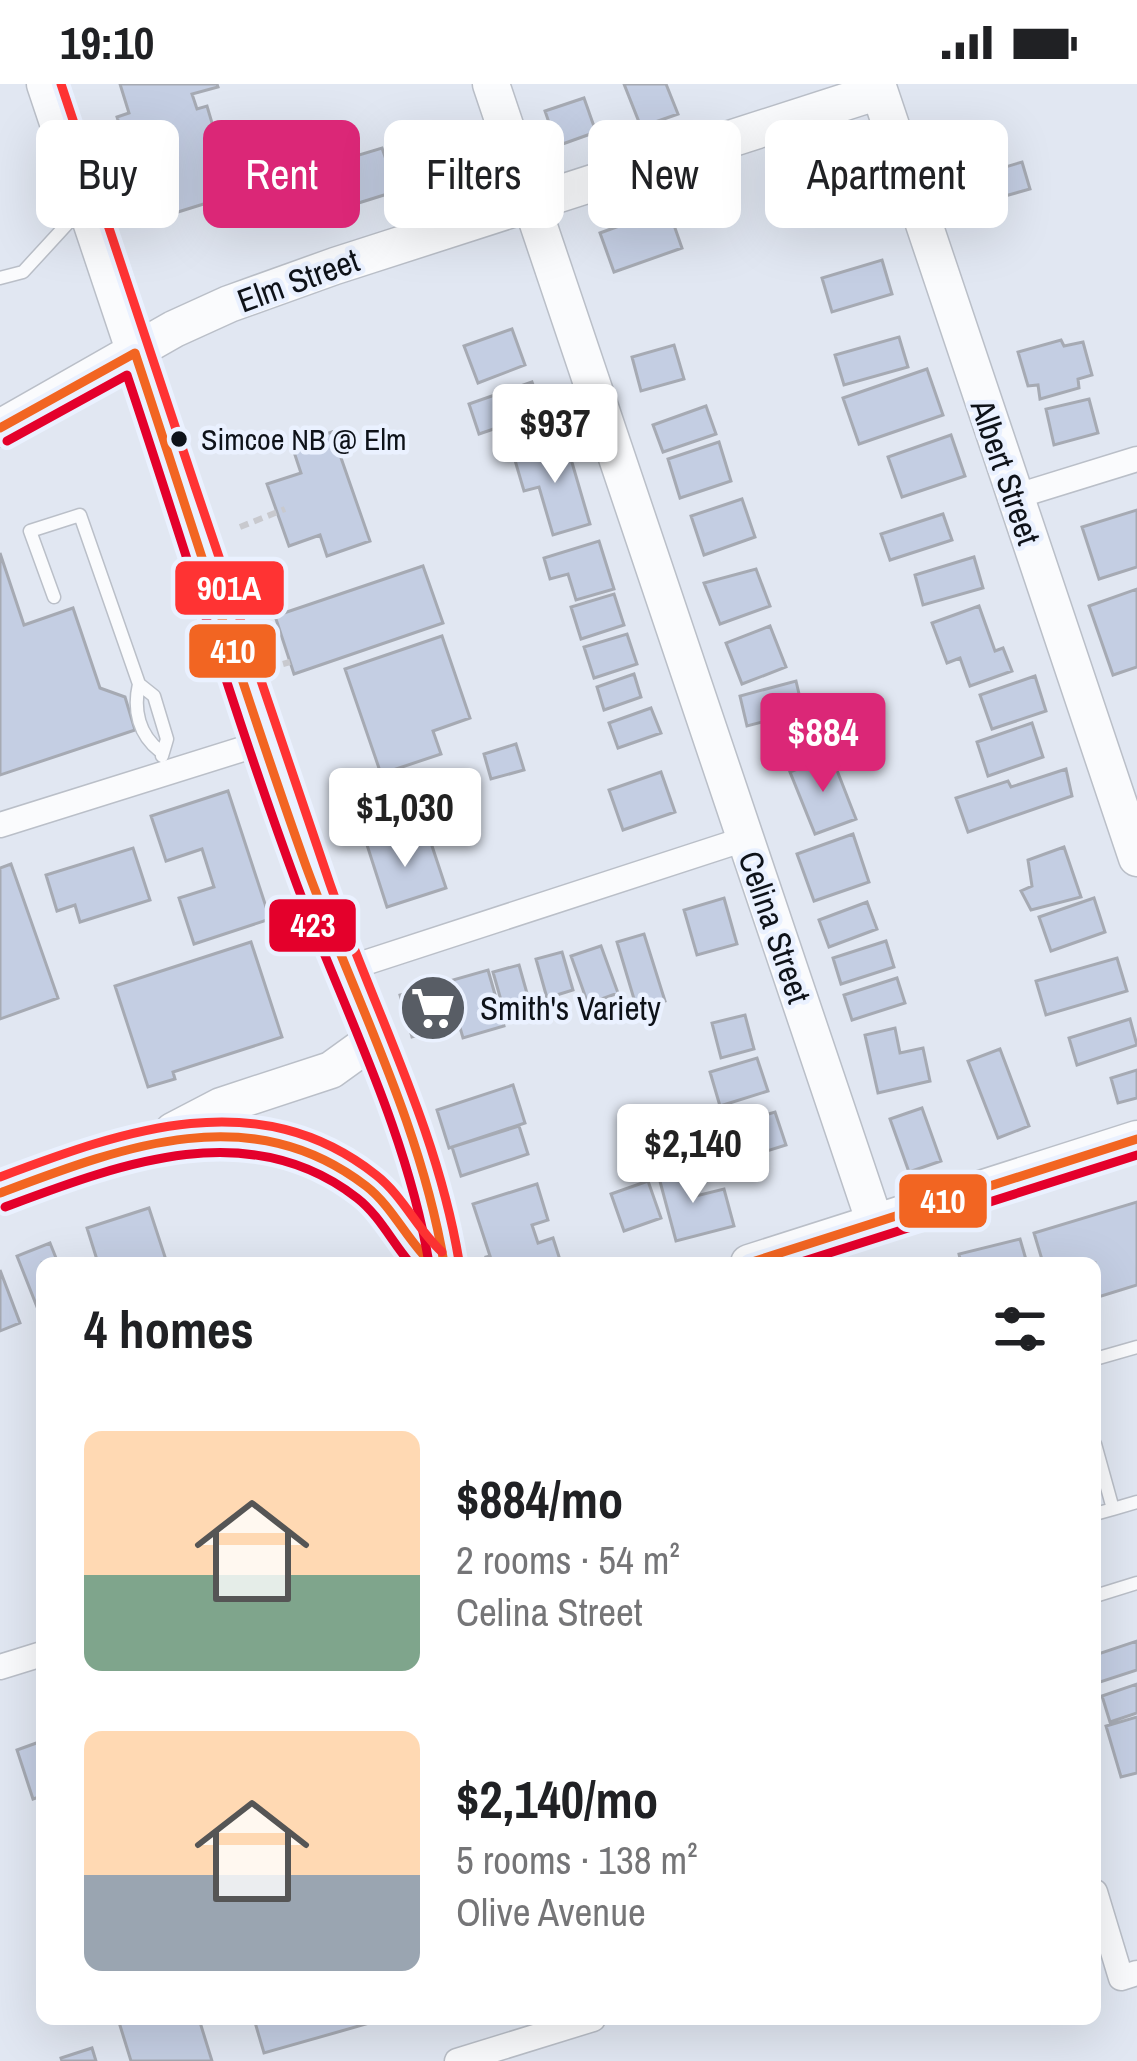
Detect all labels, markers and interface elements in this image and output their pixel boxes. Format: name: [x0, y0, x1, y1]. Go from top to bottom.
text: 19:10: [60, 12, 154, 73]
chip: Buy: [36, 120, 179, 228]
chip: Rent: [203, 120, 360, 228]
chip: Filters: [384, 120, 564, 228]
chip: New: [588, 120, 741, 228]
chip: Apartment: [765, 120, 1008, 228]
street label: Elm Street: [231, 238, 365, 322]
pin: $937: [484, 384, 626, 486]
street label: Albert Street: [960, 393, 1051, 550]
text: $937: [519, 397, 591, 449]
place label: Simcoe NB @ Elm: [201, 419, 406, 459]
marker: Simcoe NB @ Elm: [168, 428, 190, 450]
line badge: 901A: [173, 559, 286, 617]
text: 901A: [197, 566, 262, 610]
line badge: 410: [187, 622, 278, 680]
text: 410: [210, 629, 256, 673]
pin: $884: [752, 693, 894, 795]
text: $884: [787, 706, 859, 758]
pin: $1,030: [307, 768, 503, 870]
text: $1,030: [356, 781, 454, 833]
street label: Celina Street: [728, 845, 822, 1009]
line badge: 423: [267, 897, 358, 954]
text: 423: [290, 903, 336, 947]
supermarket icon: Smith's Variety: [398, 973, 468, 1043]
place label: Smith's Variety: [480, 986, 661, 1030]
pin: $2,140: [595, 1104, 791, 1206]
text: $2,140: [644, 1117, 742, 1169]
line badge: 410: [897, 1172, 989, 1230]
text: 410: [920, 1179, 966, 1223]
text: 4 homes: [84, 1295, 254, 1364]
icon: filters: [987, 1296, 1053, 1362]
text: $884/mo: [456, 1465, 623, 1534]
icon: home: [180, 1479, 324, 1623]
text: 2 rooms · 54 m²: [456, 1534, 680, 1586]
text: Celina Street: [456, 1586, 643, 1638]
text: $2,140/mo: [456, 1765, 658, 1834]
icon: home: [180, 1779, 324, 1923]
text: 5 rooms · 138 m²: [456, 1834, 698, 1886]
text: Olive Avenue: [456, 1886, 646, 1938]

